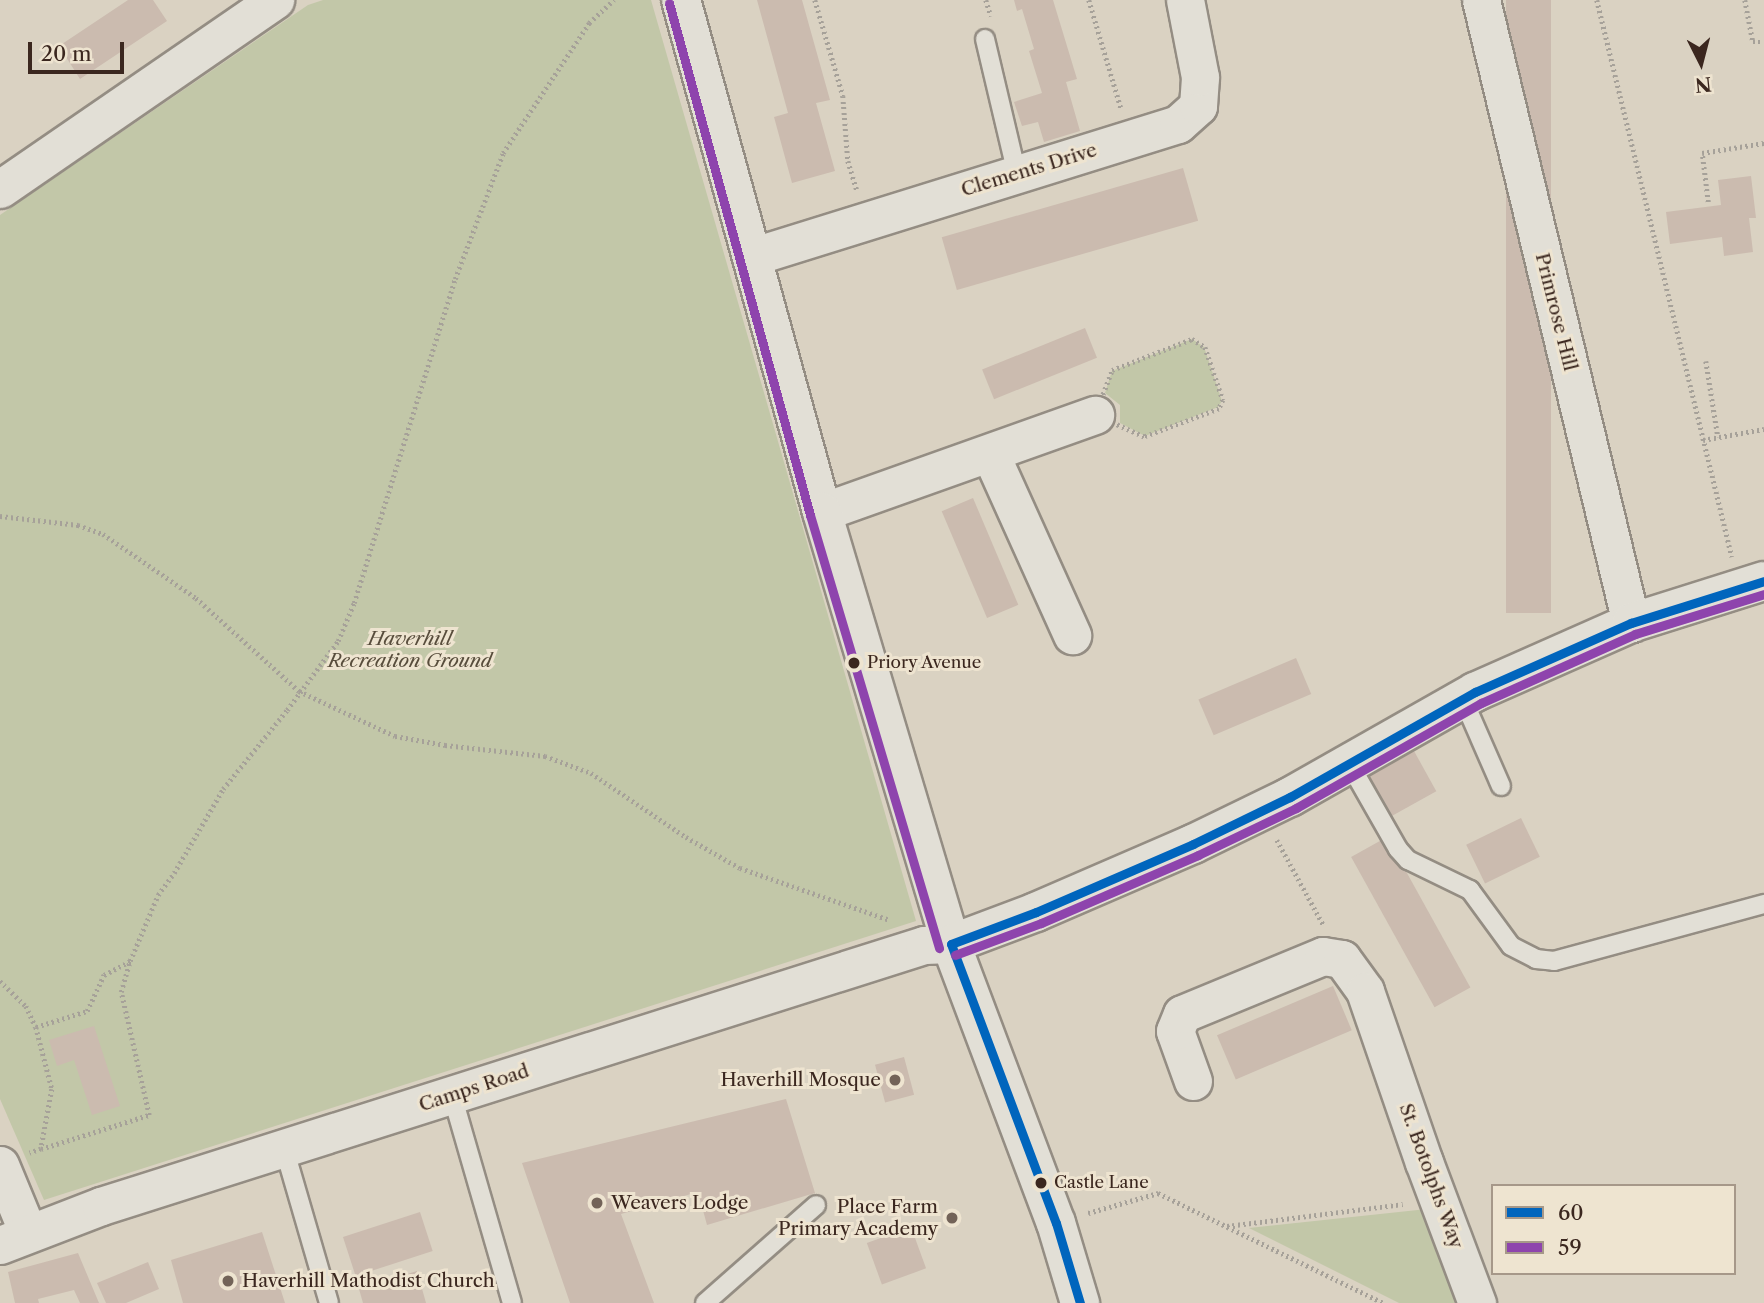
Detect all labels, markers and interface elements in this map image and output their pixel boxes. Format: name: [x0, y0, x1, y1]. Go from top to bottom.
scale bar: [32, 28, 128, 72]
north arrow: [1666, 28, 1736, 98]
text: 20 m: [41, 41, 92, 66]
text: N: [1694, 72, 1713, 97]
street label: Clements Drive: [958, 139, 1100, 201]
street label: Primrose Hill: [1530, 251, 1582, 373]
park label: Haverhill Recreation Ground: [328, 628, 492, 672]
place label: Priory Avenue: [867, 653, 983, 673]
marker: Priory Avenue: [847, 656, 861, 670]
street label: Camps Road: [416, 1059, 532, 1117]
place label: Haverhill Mosque: [720, 1069, 881, 1091]
marker: Haverhill Mosque: [887, 1072, 903, 1088]
street label: St. Botolphs Way: [1394, 1100, 1468, 1252]
place label: Castle Lane: [1054, 1173, 1149, 1193]
marker: Castle Lane: [1034, 1176, 1048, 1190]
legend: [1491, 1184, 1736, 1275]
place label: Weavers Lodge: [611, 1192, 748, 1214]
marker: Weavers Lodge: [589, 1195, 605, 1211]
place label: Place Farm Primary Academy: [777, 1196, 938, 1240]
text: 60: [1558, 1200, 1584, 1225]
marker: Place Farm Primary Academy: [944, 1210, 960, 1226]
text: 59: [1558, 1235, 1582, 1260]
place label: Haverhill Mathodist Church: [242, 1270, 495, 1292]
marker: Haverhill Mathodist Church: [220, 1273, 236, 1289]

